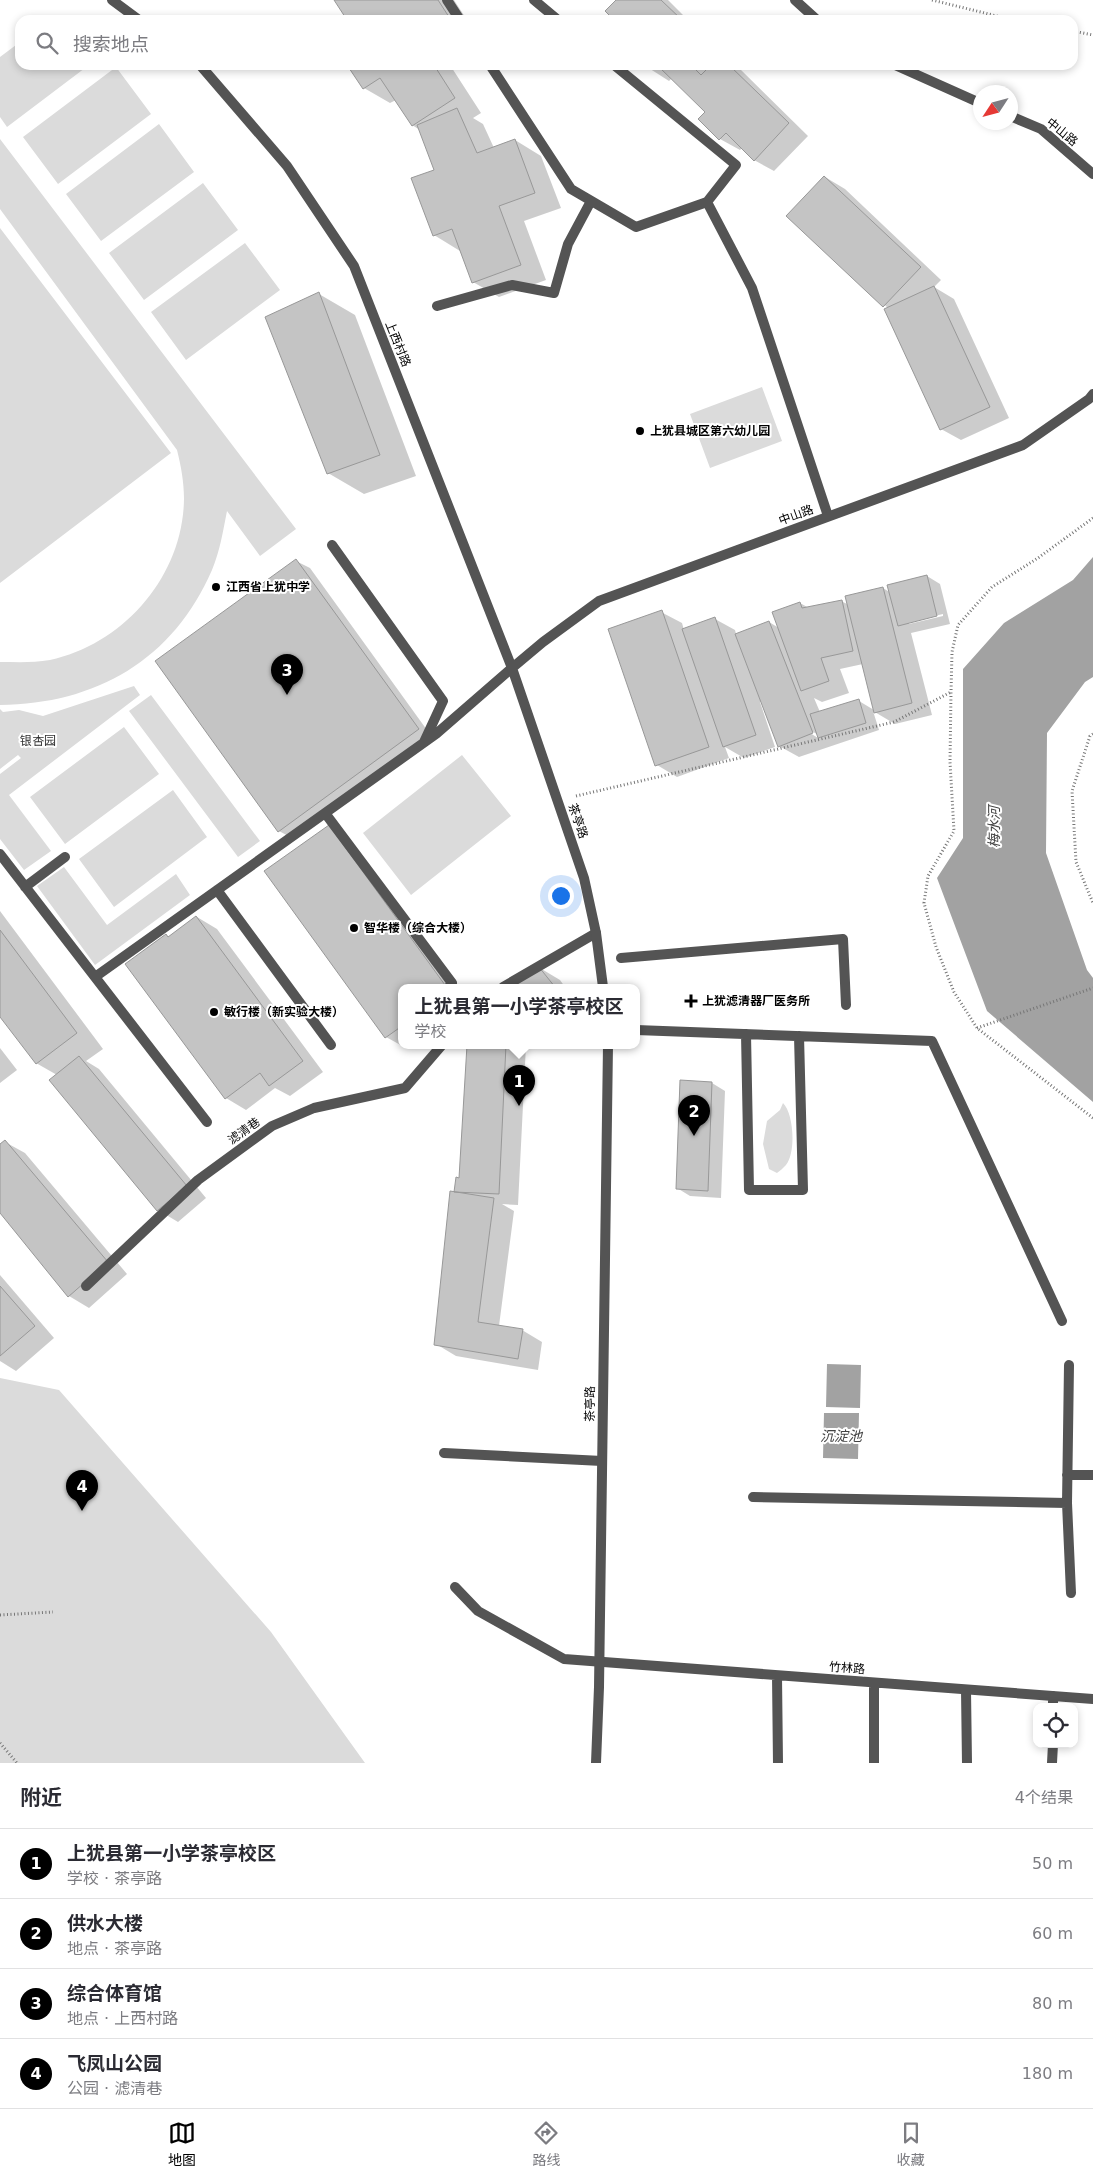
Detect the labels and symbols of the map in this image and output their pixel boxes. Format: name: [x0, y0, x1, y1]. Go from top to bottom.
north arrow: [973, 85, 1018, 130]
street label: 中山路: [1044, 115, 1080, 149]
street label: 上西村路: [383, 319, 413, 369]
place label: 上犹县城区第六幼儿园: [650, 424, 770, 438]
marker: 上犹县城区第六幼儿园: [634, 425, 646, 437]
street label: 中山路: [777, 502, 815, 528]
place label: 江西省上犹中学: [226, 580, 310, 594]
marker: 江西省上犹中学: [210, 581, 222, 593]
pin: 3: [271, 654, 303, 695]
park label: 银杏园: [20, 734, 56, 748]
street label: 茶亭路: [566, 802, 590, 840]
water label: 梅水河: [986, 803, 1002, 848]
your location: [548, 883, 574, 909]
place label: 智华楼（综合大楼）: [364, 921, 472, 935]
marker: 智华楼（综合大楼）: [348, 922, 360, 934]
marker: 上犹滤清器厂医务所: [684, 994, 698, 1008]
place label: 上犹滤清器厂医务所: [702, 994, 810, 1008]
place label: 敏行楼（新实验大楼）: [224, 1005, 344, 1019]
marker: 敏行楼（新实验大楼）: [208, 1006, 220, 1018]
pin: 1: [503, 1065, 535, 1106]
pin: 2: [678, 1095, 710, 1136]
street label: 滤清巷: [225, 1115, 263, 1147]
street label: 茶亭路: [583, 1386, 597, 1422]
water label: 沉淀池: [820, 1428, 864, 1444]
pin: 4: [66, 1470, 98, 1511]
street label: 竹林路: [829, 1660, 865, 1676]

